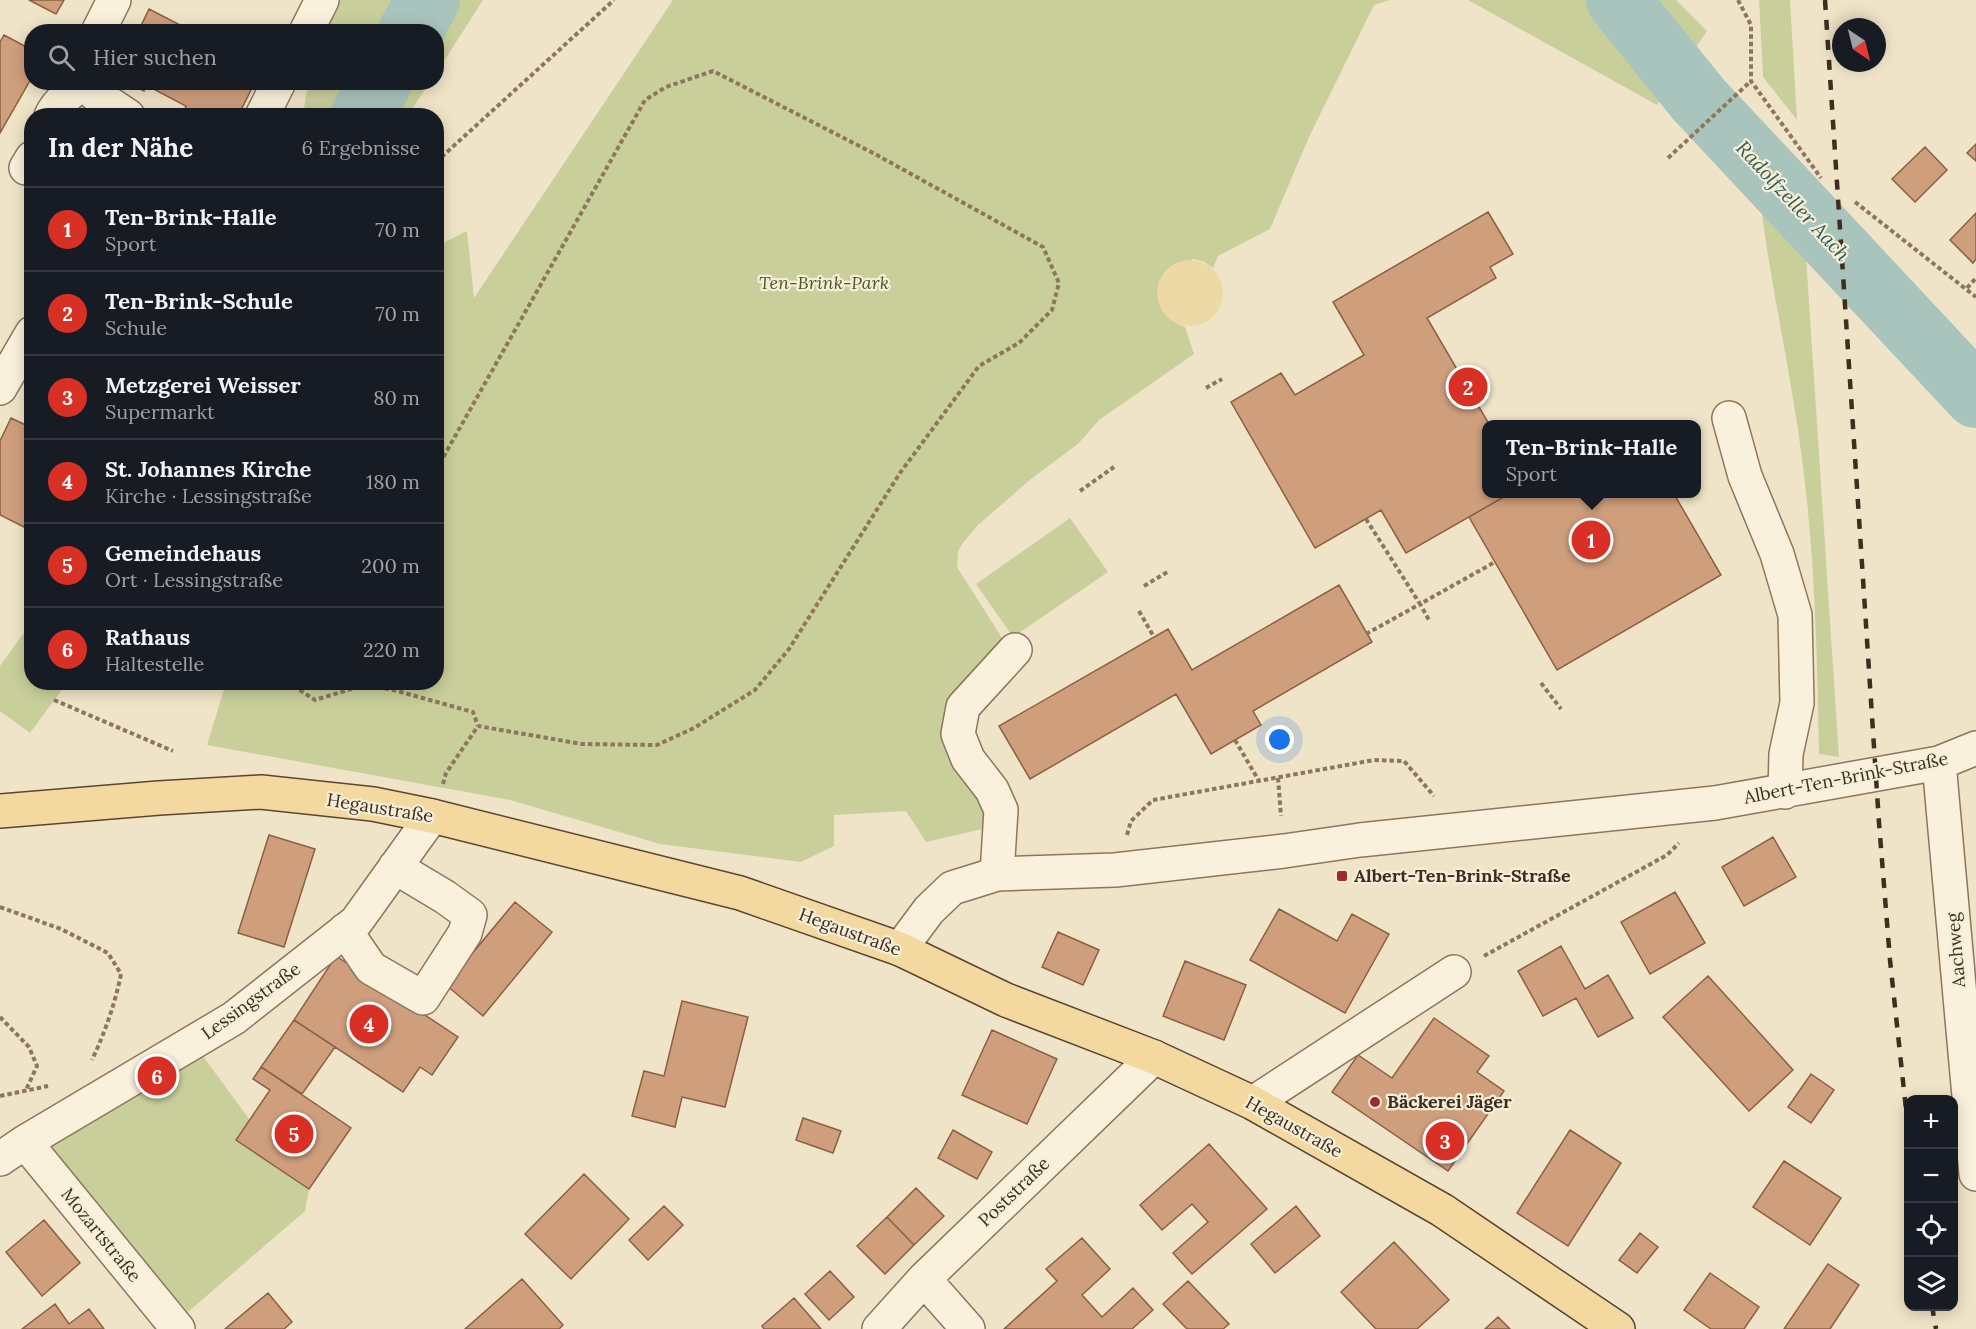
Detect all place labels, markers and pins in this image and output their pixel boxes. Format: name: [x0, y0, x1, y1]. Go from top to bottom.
pin: 2: [1448, 364, 1488, 410]
pin: 1: [1572, 518, 1610, 562]
place label: Albert-Ten-Brink-Straße: [1354, 864, 1571, 887]
marker: Albert-Ten-Brink-Straße: [1335, 869, 1349, 883]
pin: 4: [350, 1002, 388, 1046]
pin: 6: [138, 1054, 176, 1098]
place label: Bäckerei Jäger: [1387, 1090, 1512, 1113]
marker: Bäckerei Jäger: [1368, 1095, 1382, 1109]
pin: 5: [274, 1112, 314, 1156]
pin: 3: [1426, 1118, 1464, 1164]

